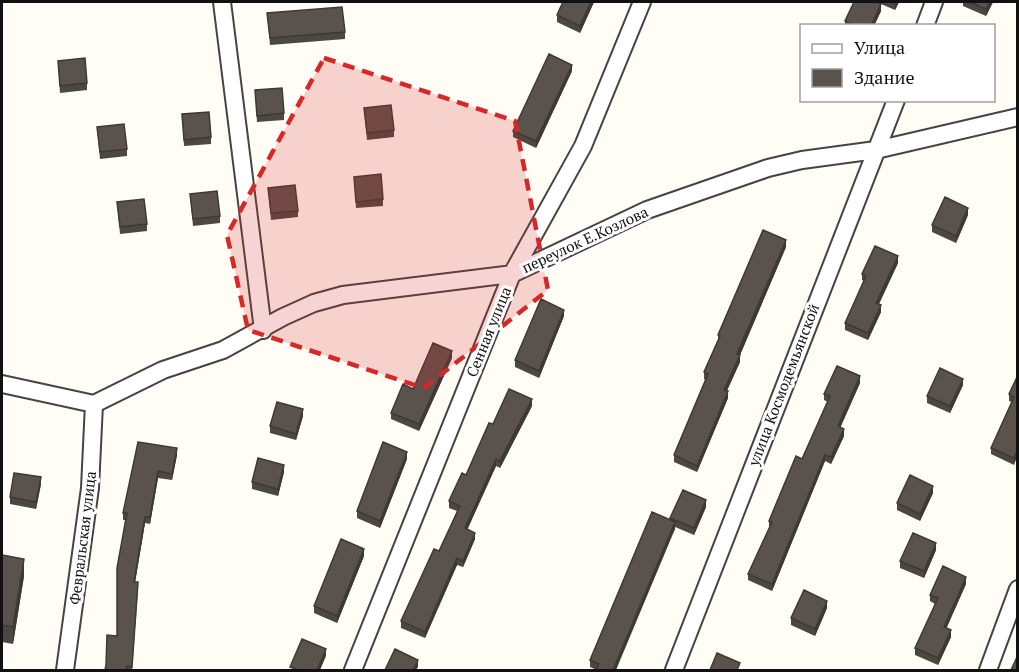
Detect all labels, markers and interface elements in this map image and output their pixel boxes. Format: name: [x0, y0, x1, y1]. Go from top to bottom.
legend: [800, 24, 995, 102]
text: Улица: [854, 35, 905, 59]
text: Здание: [854, 65, 914, 89]
street label: переулок Е.Козлова: [518, 201, 651, 277]
street label: Сенная улица: [461, 283, 515, 380]
street label: улица Космодемьянской: [742, 301, 823, 470]
street label: Февральская улица: [64, 469, 100, 606]

